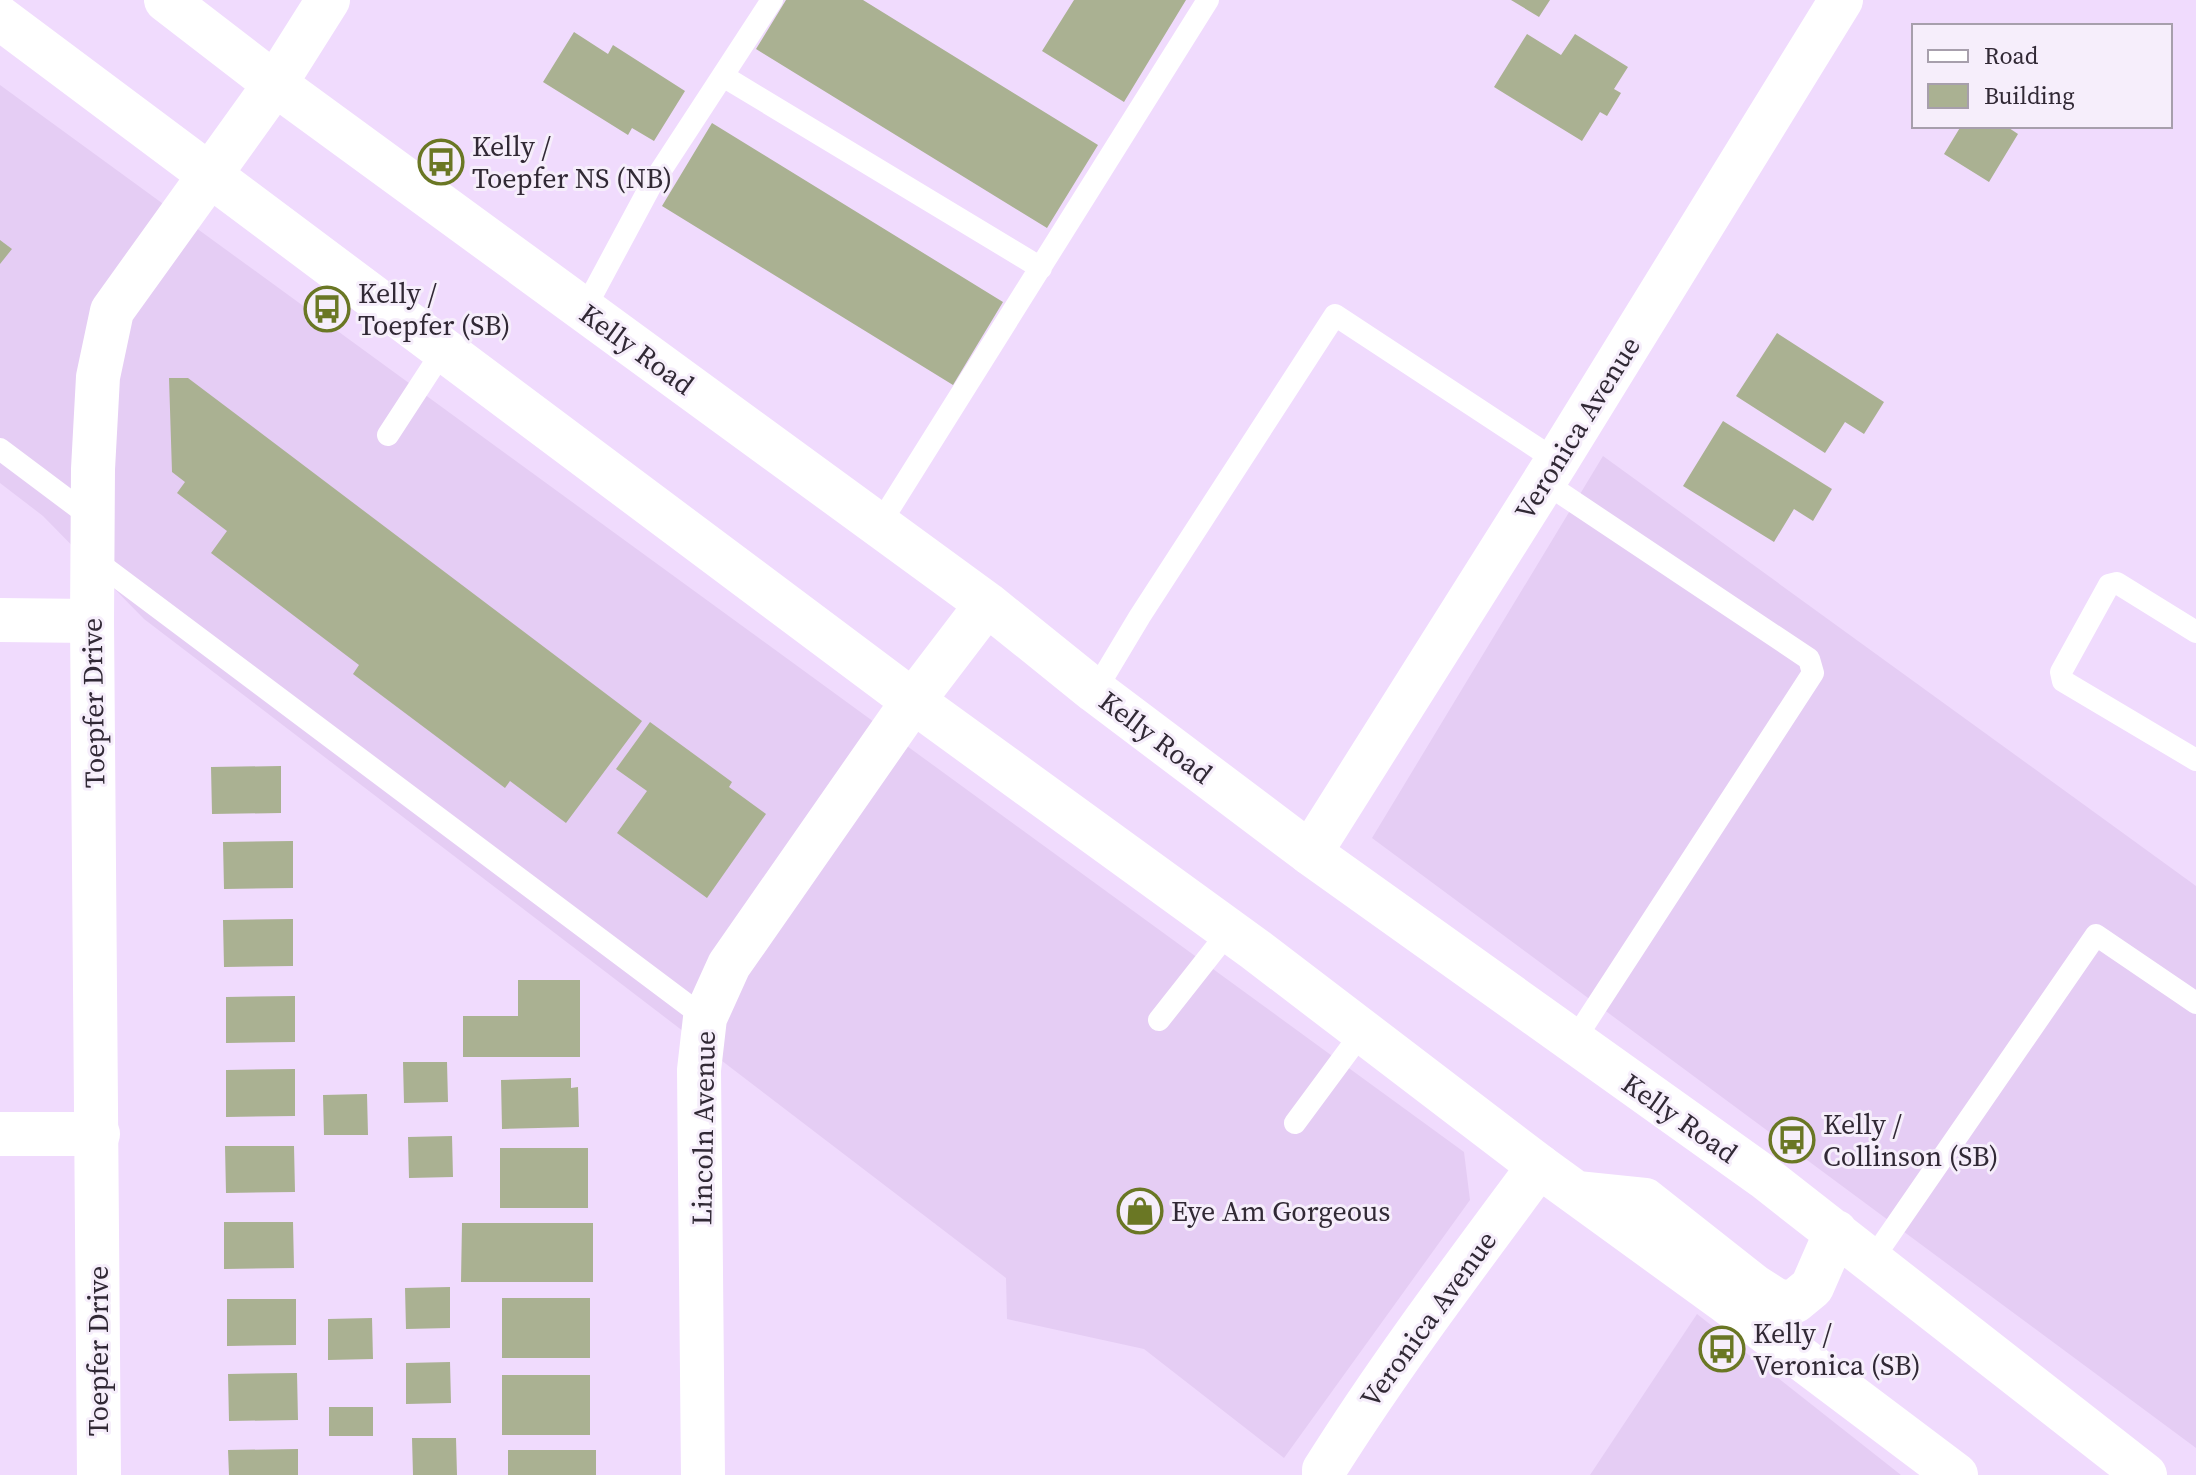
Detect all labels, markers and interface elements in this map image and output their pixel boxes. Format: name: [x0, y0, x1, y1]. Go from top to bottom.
legend: [1912, 24, 2172, 128]
text: Road: [1984, 39, 2039, 72]
text: Building: [1984, 79, 2075, 112]
place label: Kelly / Toepfer NS (NB): [472, 127, 672, 197]
bus stop icon: Kelly / Toepfer NS (NB): [417, 138, 465, 186]
place label: Kelly / Toepfer (SB): [358, 274, 511, 344]
bus stop icon: Kelly / Toepfer (SB): [303, 285, 351, 333]
street label: Kelly Road: [572, 295, 702, 403]
street label: Veronica Avenue: [1505, 329, 1649, 527]
street label: Toepfer Drive: [73, 618, 113, 788]
street label: Kelly Road: [1092, 682, 1221, 792]
street label: Lincoln Avenue: [682, 1030, 724, 1226]
street label: Kelly Road: [1615, 1064, 1745, 1172]
place label: Kelly / Collinson (SB): [1823, 1105, 1999, 1175]
bus stop icon: Kelly / Collinson (SB): [1768, 1116, 1816, 1164]
shop icon: Eye Am Gorgeous: [1116, 1187, 1164, 1235]
place label: Eye Am Gorgeous: [1171, 1192, 1390, 1230]
street label: Veronica Avenue: [1351, 1223, 1505, 1415]
street label: Toepfer Drive: [79, 1266, 117, 1436]
place label: Kelly / Veronica (SB): [1753, 1314, 1921, 1384]
bus stop icon: Kelly / Veronica (SB): [1698, 1325, 1746, 1373]

